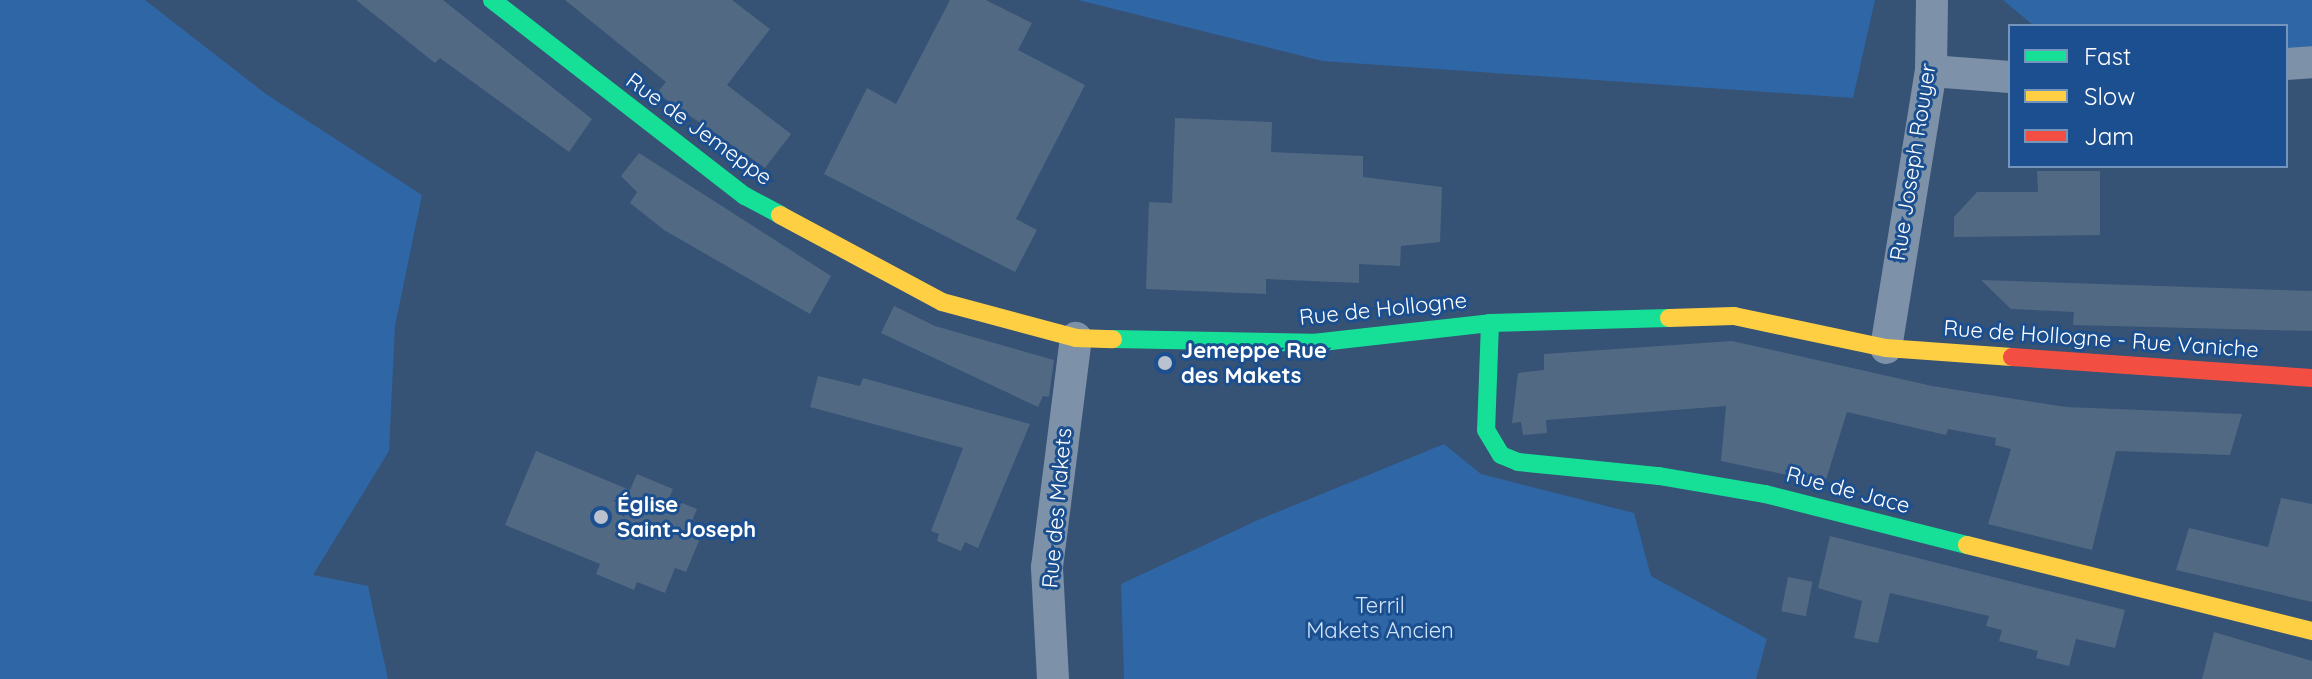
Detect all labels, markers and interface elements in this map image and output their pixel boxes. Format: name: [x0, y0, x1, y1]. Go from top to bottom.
legend: [2008, 24, 2288, 168]
text: Fast: [2084, 41, 2131, 71]
street label: Rue Joseph Rouyer: [1884, 61, 1942, 263]
street label: Rue de Jemeppe: [621, 67, 777, 191]
text: Slow: [2084, 81, 2135, 111]
text: Jam: [2084, 121, 2134, 151]
street label: Rue de Hollogne: [1298, 287, 1468, 331]
street label: Rue de Hollogne - Rue Vaniche: [1943, 315, 2259, 363]
place label: Jemeppe Rue des Makets: [1181, 337, 1327, 388]
marker: Jemeppe Rue des Makets: [1156, 354, 1174, 372]
street label: Rue des Makets: [1037, 427, 1077, 589]
street label: Rue de Jace: [1783, 461, 1913, 519]
place label: Église Saint-Joseph: [617, 491, 756, 542]
marker: Église Saint-Joseph: [592, 508, 610, 526]
park label: Terril Makets Ancien: [1306, 592, 1454, 644]

